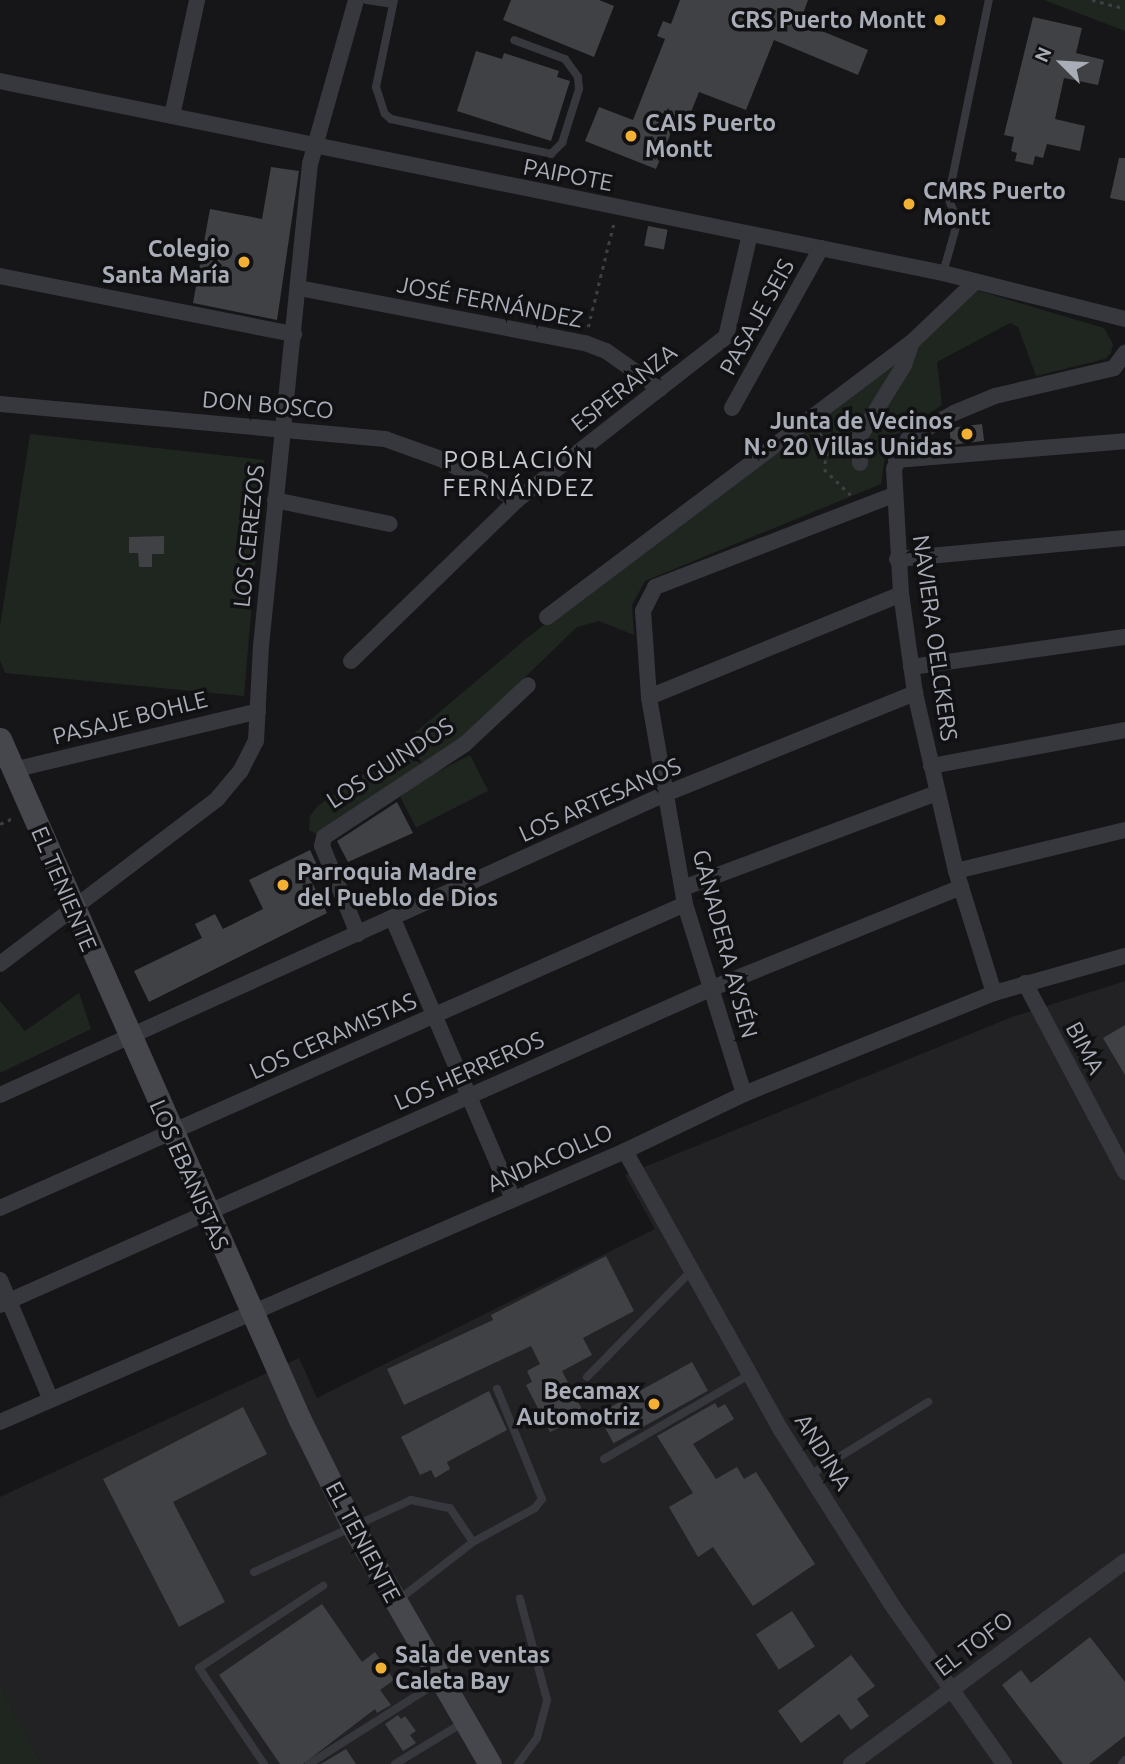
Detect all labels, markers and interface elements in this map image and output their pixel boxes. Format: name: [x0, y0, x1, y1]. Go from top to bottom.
place label: CRS Puerto Montt: [731, 6, 926, 34]
marker: CRS Puerto Montt: [932, 12, 948, 28]
north arrow: [1027, 28, 1097, 98]
text: N: [1030, 44, 1056, 65]
place label: CAIS Puerto Montt: [645, 109, 776, 163]
marker: CAIS Puerto Montt: [623, 128, 639, 144]
street label: PAIPOTE: [521, 153, 615, 197]
place label: CMRS Puerto Montt: [923, 177, 1066, 231]
marker: CMRS Puerto Montt: [901, 196, 917, 212]
place label: Colegio Santa María: [102, 235, 230, 289]
marker: Colegio Santa María: [236, 254, 252, 270]
street label: PASAJE SEIS: [714, 254, 800, 380]
street label: JOSÉ FERNÁNDEZ: [395, 270, 585, 334]
street label: ESPERANZA: [566, 338, 682, 438]
street label: DON BOSCO: [201, 386, 335, 424]
place label: Junta de Vecinos N.º 20 Villas Unidas: [744, 407, 953, 461]
marker: Junta de Vecinos N.º 20 Villas Unidas: [959, 426, 975, 442]
district label: POBLACIÓN FERNÁNDEZ: [444, 446, 594, 502]
street label: LOS CEREZOS: [228, 463, 270, 609]
street label: NAVIERA OELCKERS: [907, 533, 963, 743]
street label: PASAJE BOHLE: [50, 685, 210, 751]
street label: LOS GUINDOS: [321, 712, 459, 814]
street label: LOS ARTESANOS: [515, 752, 685, 848]
street label: EL TENIENTE: [25, 822, 103, 956]
street label: GANADERA AYSÉN: [687, 847, 763, 1041]
place label: Parroquia Madre del Pueblo de Dios: [297, 858, 498, 912]
marker: Parroquia Madre del Pueblo de Dios: [275, 877, 291, 893]
street label: LOS CERAMISTAS: [245, 987, 421, 1085]
street label: BIMA: [1060, 1017, 1110, 1079]
street label: LOS HERREROS: [390, 1026, 548, 1116]
street label: LOS EBANISTAS: [143, 1095, 235, 1255]
street label: ANDACOLLO: [483, 1118, 617, 1198]
place label: Becamax Automotriz: [516, 1377, 640, 1431]
marker: Becamax Automotriz: [646, 1396, 662, 1412]
street label: ANDINA: [789, 1409, 857, 1495]
street label: EL TENIENTE: [320, 1477, 406, 1607]
street label: EL TOFO: [930, 1606, 1018, 1682]
place label: Sala de ventas Caleta Bay: [395, 1641, 550, 1695]
marker: Sala de ventas Caleta Bay: [373, 1660, 389, 1676]

